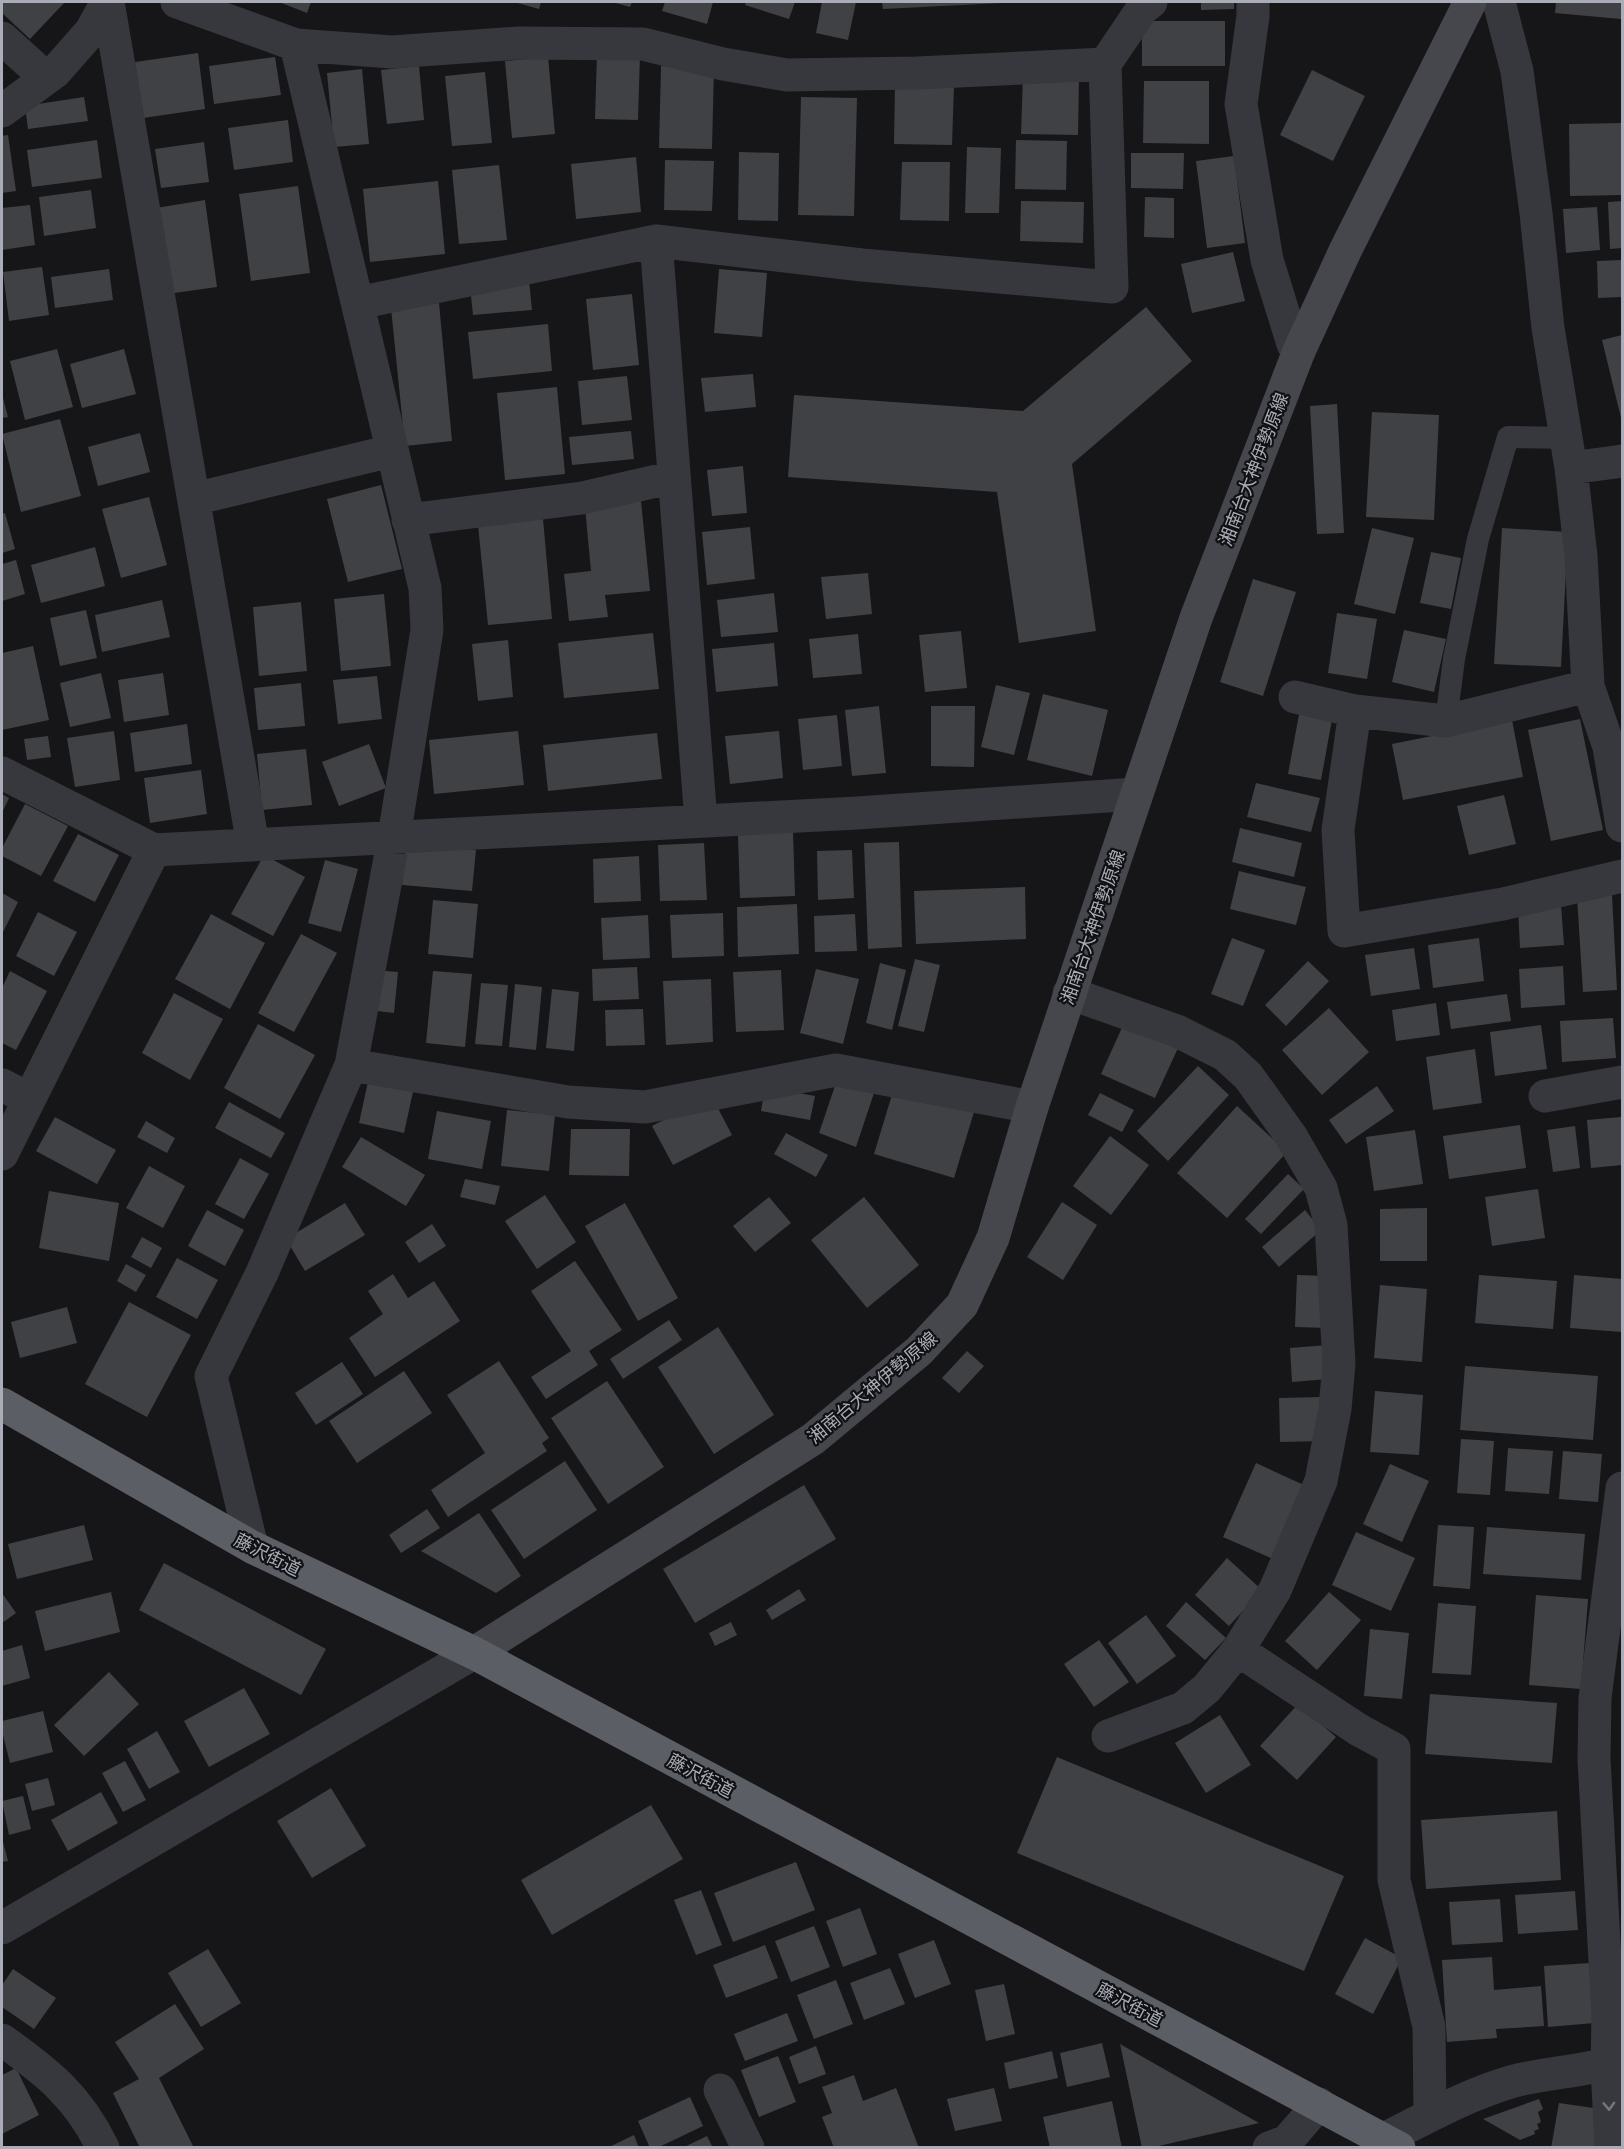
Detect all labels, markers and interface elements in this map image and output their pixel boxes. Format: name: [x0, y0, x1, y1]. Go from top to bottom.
street label: 湘南台大神伊勢原線: [1214, 389, 1292, 549]
street label: 湘南台大神伊勢原線: [1055, 847, 1129, 1007]
street label: 湘南台大神伊勢原線: [803, 1327, 941, 1447]
street label: 藤沢街道: [231, 1528, 305, 1580]
street label: 藤沢街道: [664, 1748, 738, 1802]
street label: 藤沢街道: [1093, 1977, 1167, 2031]
one-way arrow: [1603, 2102, 1615, 2111]

